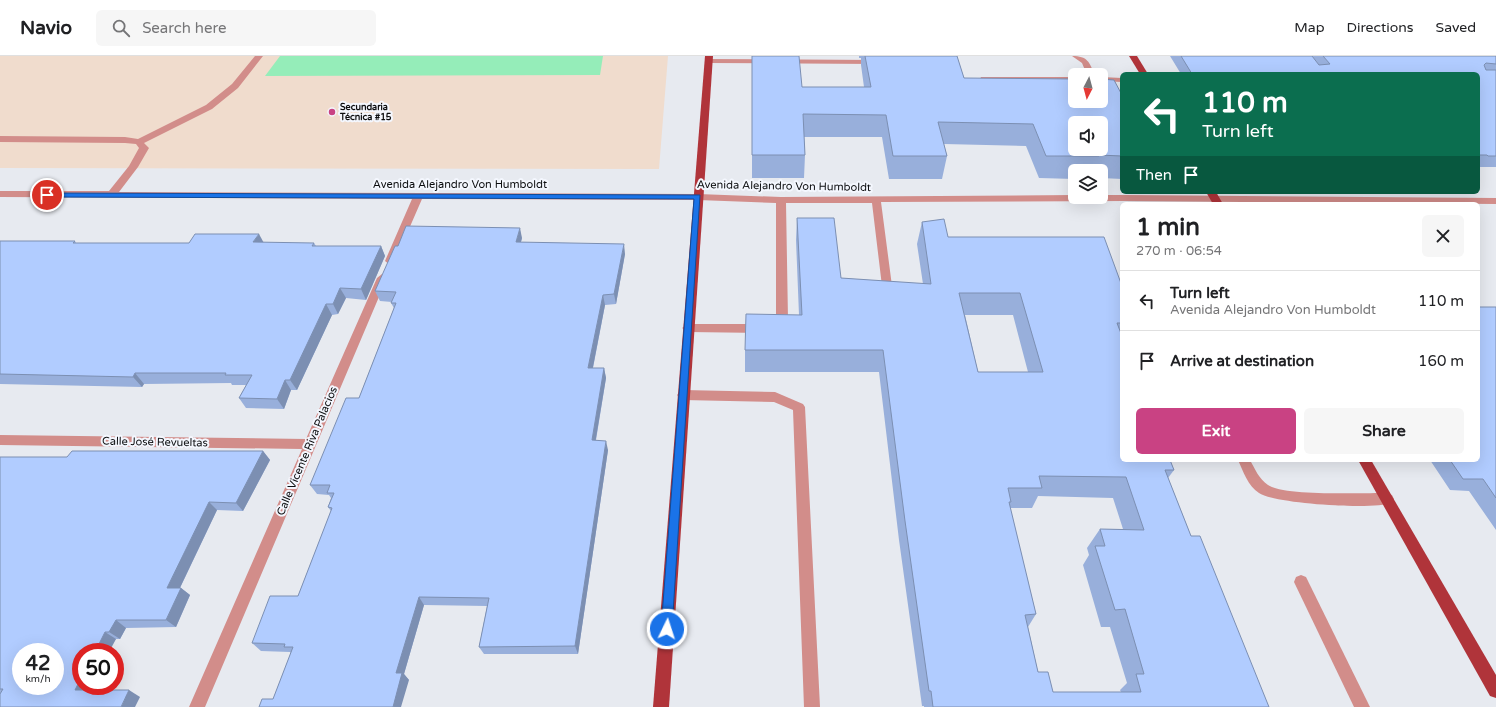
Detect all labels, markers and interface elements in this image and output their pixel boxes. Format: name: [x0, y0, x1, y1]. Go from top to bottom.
search box: [96, 10, 376, 46]
text: Navio: [20, 17, 72, 39]
icon: search: [110, 17, 132, 39]
text: Search here: [142, 19, 226, 37]
text: Map: [1294, 19, 1325, 36]
text: Directions: [1347, 19, 1414, 36]
text: Saved: [1436, 19, 1476, 36]
north arrow: [1068, 68, 1108, 108]
map controls: [1068, 68, 1108, 204]
text: 110 m: [1202, 86, 1288, 120]
icon: left: [1136, 88, 1188, 140]
place label: Secundaria Técnica #15: [339, 102, 392, 123]
marker: Secundaria Técnica #15: [327, 107, 337, 117]
button: sound: [1068, 116, 1108, 156]
text: Turn left: [1202, 120, 1274, 142]
button: layers: [1068, 164, 1108, 204]
icon: arrive: [1180, 164, 1202, 186]
text: Then: [1136, 166, 1172, 184]
pin: [30, 178, 64, 212]
street label: Avenida Alejandro Von Humboldt: [373, 178, 547, 191]
street label: Avenida Alejandro Von Humboldt: [697, 178, 871, 194]
icon: arrive: [36, 184, 58, 206]
text: 1 min: [1136, 213, 1200, 242]
button: close: [1422, 215, 1464, 257]
text: 270 m · 06:54: [1136, 243, 1222, 259]
text: Turn left: [1170, 284, 1230, 302]
icon: left: [1136, 290, 1158, 312]
text: 110 m: [1418, 292, 1464, 310]
text: Avenida Alejandro Von Humboldt: [1170, 302, 1376, 318]
icon: arrive: [1136, 350, 1158, 372]
text: Arrive at destination: [1170, 352, 1314, 370]
text: 160 m: [1418, 352, 1464, 370]
street label: Calle Vicente Riva Palacios: [274, 385, 340, 517]
button: Exit: [1136, 408, 1296, 454]
button: Share: [1304, 408, 1464, 454]
street label: Calle José Revueltas: [102, 435, 208, 449]
position arrow: [646, 608, 688, 650]
speed limit sign: 50: [72, 643, 124, 695]
text: 42: [25, 652, 51, 676]
text: km/h: [25, 673, 51, 685]

